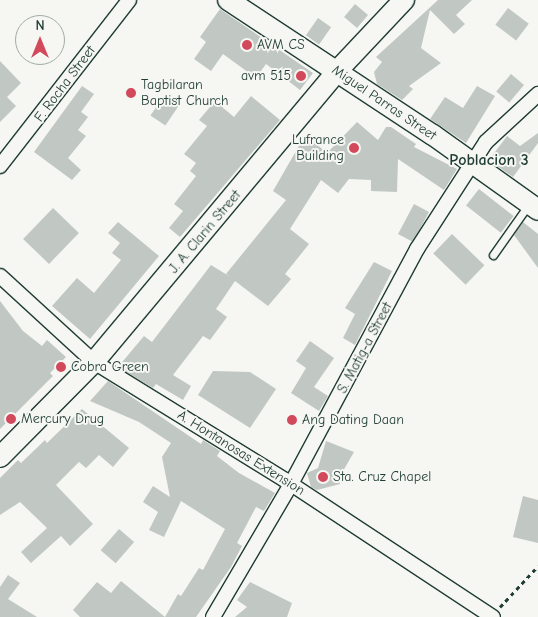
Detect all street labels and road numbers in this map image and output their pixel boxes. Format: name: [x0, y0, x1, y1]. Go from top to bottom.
street label: F. Rocha Street: [31, 43, 99, 125]
street label: Miguel Parras Street: [329, 62, 439, 144]
street label: J. A. Clarin Street: [165, 187, 245, 277]
street label: S. Matig-a Street: [334, 300, 396, 396]
street label: A. Hontanosas Extension: [174, 407, 308, 499]

